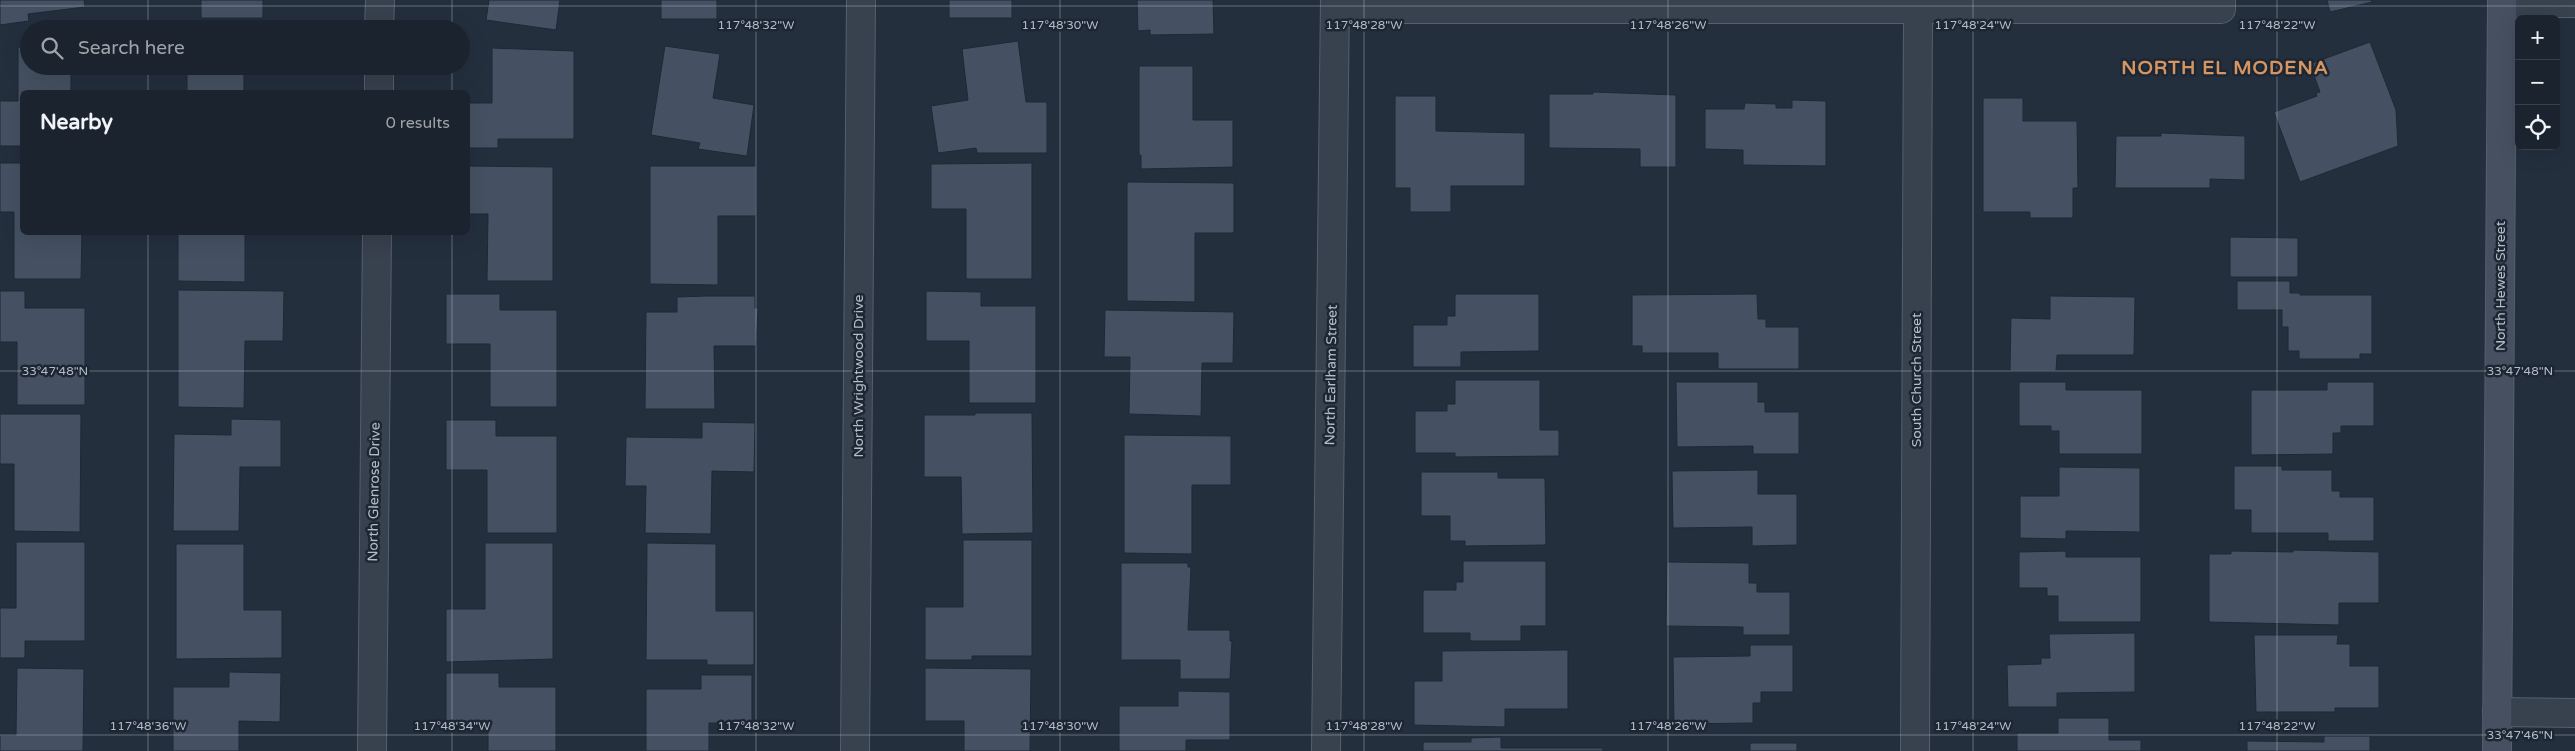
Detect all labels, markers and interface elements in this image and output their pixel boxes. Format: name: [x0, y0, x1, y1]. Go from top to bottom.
map controls: [2515, 15, 2560, 150]
button: +: [2515, 15, 2560, 60]
text: 117°48'32"W: [718, 18, 794, 32]
text: 117°48'30"W: [1022, 18, 1098, 32]
text: 117°48'28"W: [1326, 18, 1402, 32]
text: 117°48'26"W: [1630, 18, 1706, 32]
text: 117°48'24"W: [1935, 18, 2011, 32]
text: 117°48'22"W: [2239, 18, 2315, 32]
search box: [20, 20, 470, 75]
icon: search: [38, 34, 66, 62]
text: Search here: [78, 37, 185, 59]
district label: NORTH EL MODENA: [2121, 57, 2329, 79]
button: −: [2515, 60, 2560, 105]
button: locate: [2515, 105, 2560, 150]
text: Nearby: [40, 110, 113, 135]
text: 0 results: [386, 113, 450, 133]
street label: North Hewes Street: [2492, 220, 2509, 351]
street label: North Wrightwood Drive: [850, 294, 867, 457]
street label: North Earlham Street: [1321, 304, 1341, 446]
street label: South Church Street: [1908, 312, 1925, 447]
text: 33°47'48"N: [22, 364, 88, 378]
text: 33°47'48"N: [2487, 364, 2553, 378]
street label: North Glenrose Drive: [364, 422, 384, 562]
text: 117°48'36"W: [110, 719, 186, 733]
text: 117°48'34"W: [414, 719, 490, 733]
text: 117°48'32"W: [718, 719, 794, 733]
text: 117°48'30"W: [1022, 719, 1098, 733]
text: 117°48'28"W: [1326, 719, 1402, 733]
text: 117°48'26"W: [1630, 719, 1706, 733]
text: 117°48'24"W: [1935, 719, 2011, 733]
text: 117°48'22"W: [2239, 719, 2315, 733]
text: 33°47'46"N: [2487, 728, 2553, 742]

